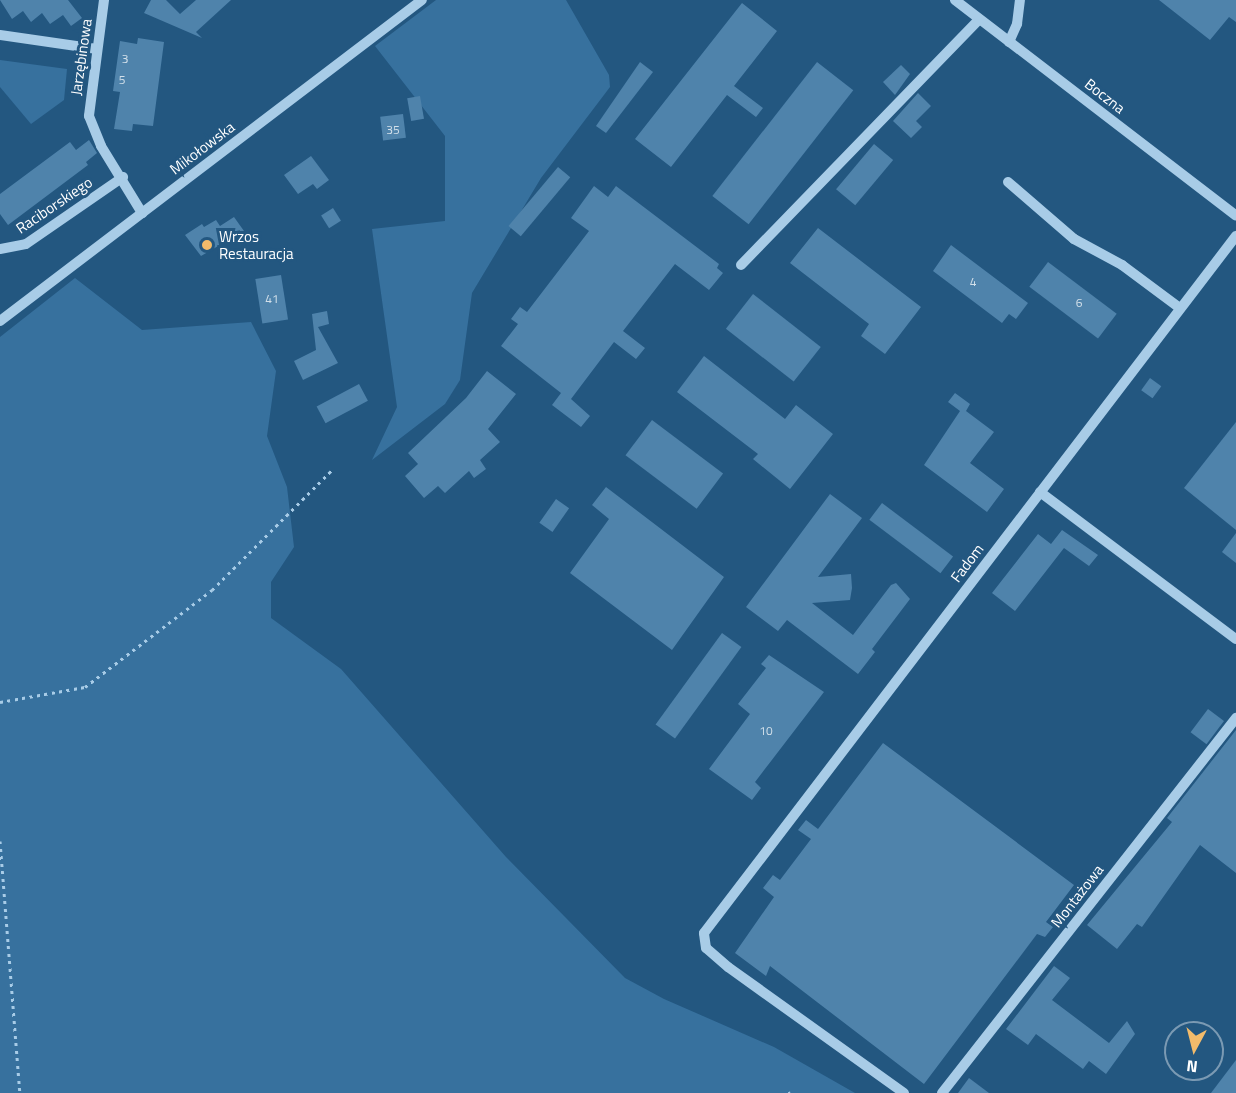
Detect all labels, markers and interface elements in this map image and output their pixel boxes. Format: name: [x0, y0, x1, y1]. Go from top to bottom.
street label: Jarzębinowa: [67, 17, 95, 97]
house number: 3: [122, 52, 128, 66]
house number: 5: [119, 73, 125, 87]
street label: Boczna: [1081, 75, 1129, 117]
street label: Mikołowska: [166, 118, 238, 178]
house number: 35: [386, 123, 400, 137]
street label: Raciborskiego: [12, 173, 96, 237]
place label: Wrzos Restauracja: [219, 227, 293, 262]
marker: Wrzos Restauracja: [200, 238, 214, 252]
house number: 4: [970, 275, 976, 289]
house number: 41: [265, 292, 279, 306]
house number: 6: [1076, 296, 1082, 310]
street label: Fadom: [947, 540, 987, 586]
house number: 10: [759, 724, 773, 738]
street label: Montażowa: [1047, 861, 1107, 931]
north arrow: [1164, 1021, 1224, 1081]
text: N: [1185, 1054, 1199, 1079]

